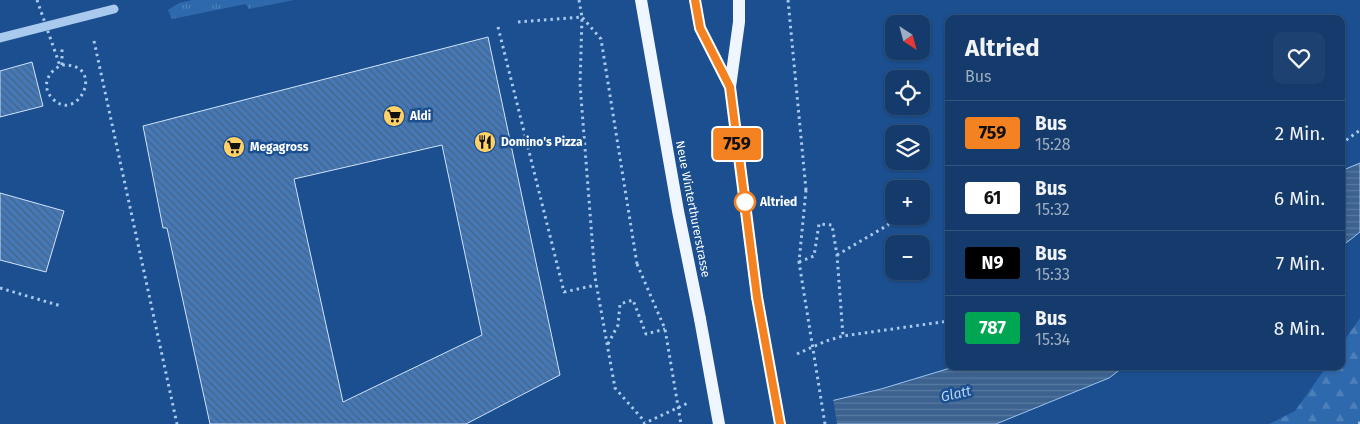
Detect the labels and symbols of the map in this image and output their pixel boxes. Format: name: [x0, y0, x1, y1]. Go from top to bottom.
north arrow: [885, 15, 930, 60]
supermarket icon: Aldi: [382, 104, 406, 128]
place label: Aldi: [409, 109, 431, 123]
line badge: 759: [708, 128, 766, 160]
restaurant icon: Domino's Pizza: [473, 130, 497, 154]
supermarket icon: Megagross: [222, 135, 246, 159]
place label: Domino's Pizza: [501, 135, 583, 149]
street label: Neue Winterthurerstrasse: [673, 139, 713, 279]
place label: Megagross: [250, 140, 309, 154]
marker: Altried: [734, 191, 756, 213]
place label: Altried: [759, 195, 797, 209]
water label: Glatt: [939, 382, 973, 406]

